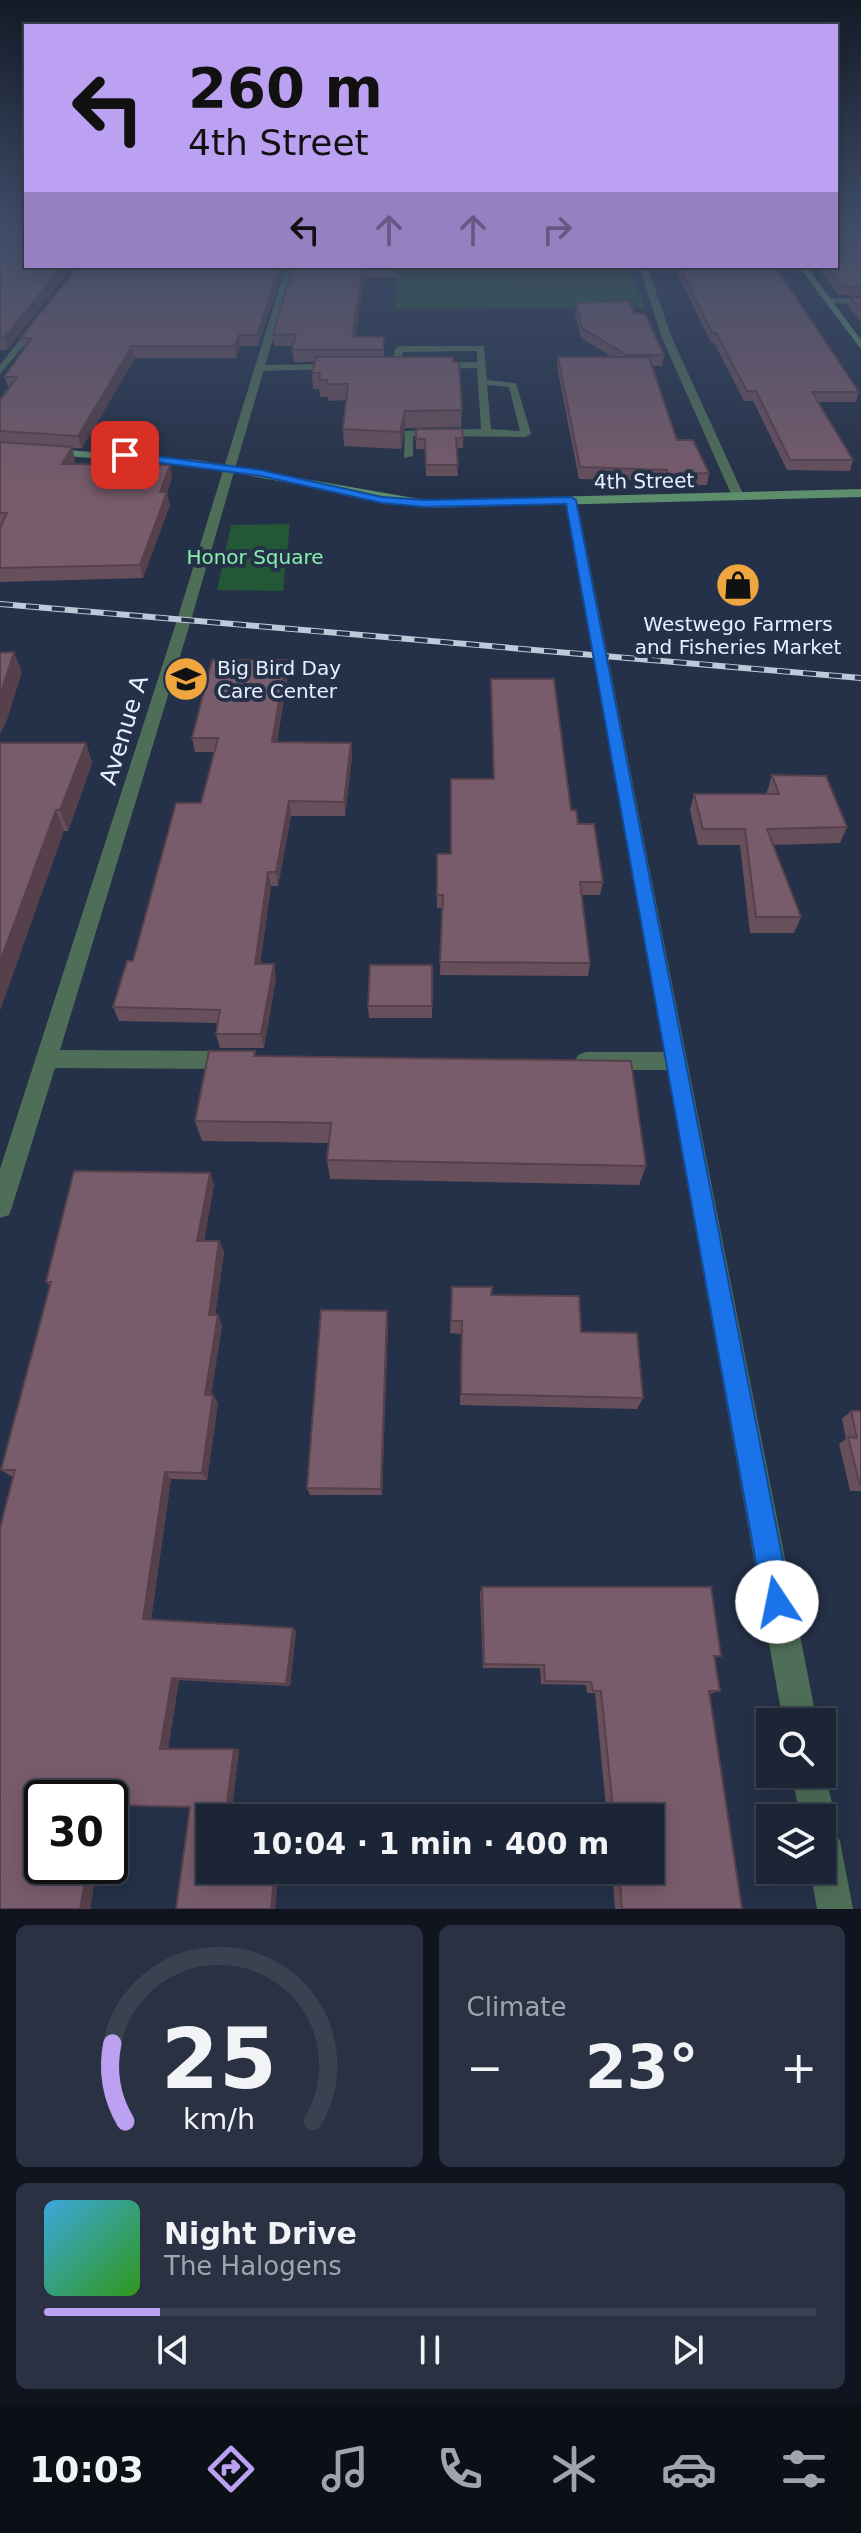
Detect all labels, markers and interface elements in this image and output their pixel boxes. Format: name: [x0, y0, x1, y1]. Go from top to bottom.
text: 260 m: [188, 55, 383, 120]
icon: left: [56, 56, 160, 160]
text: 4th Street: [188, 122, 369, 163]
icon: left: [283, 208, 327, 252]
icon: ahead: [367, 208, 411, 252]
icon: ahead: [451, 208, 495, 252]
icon: right: [535, 208, 579, 252]
pin: [91, 421, 159, 489]
icon: arrive: [103, 433, 147, 477]
street label: 4th Street: [594, 468, 695, 494]
park label: Honor Square: [186, 545, 324, 569]
shop icon: Westwego Farmers and Fisheries Market: [714, 561, 762, 609]
place label: Westwego Farmers and Fisheries Market: [635, 612, 841, 659]
school or university icon: Big Bird Day Care Center: [162, 655, 210, 703]
place label: Big Bird Day Care Center: [217, 656, 341, 703]
street label: Avenue A: [94, 671, 154, 788]
position arrow: [735, 1560, 819, 1644]
map controls: [756, 1708, 836, 1884]
button: search: [756, 1708, 836, 1788]
speed limit sign: 30: [24, 1780, 128, 1884]
button: layers: [756, 1804, 836, 1884]
text: 10:04 · 1 min · 400 m: [251, 1826, 609, 1861]
text: Climate: [467, 1992, 567, 2022]
text: 25: [161, 2011, 277, 2108]
text: 23°: [585, 2032, 699, 2102]
text: −: [467, 2042, 503, 2093]
text: +: [780, 2042, 817, 2093]
text: km/h: [183, 2102, 255, 2136]
text: Night Drive: [164, 2216, 357, 2251]
text: The Halogens: [164, 2251, 342, 2281]
icon: previous: [151, 2328, 195, 2372]
icon: pause: [408, 2328, 452, 2372]
icon: next: [666, 2328, 710, 2372]
icon: directions: [203, 2441, 259, 2497]
icon: music: [317, 2441, 373, 2497]
icon: phone: [432, 2441, 488, 2497]
icon: climate: [546, 2441, 602, 2497]
icon: car: [661, 2441, 717, 2497]
icon: filters: [776, 2441, 832, 2497]
text: 10:03: [29, 2449, 144, 2490]

